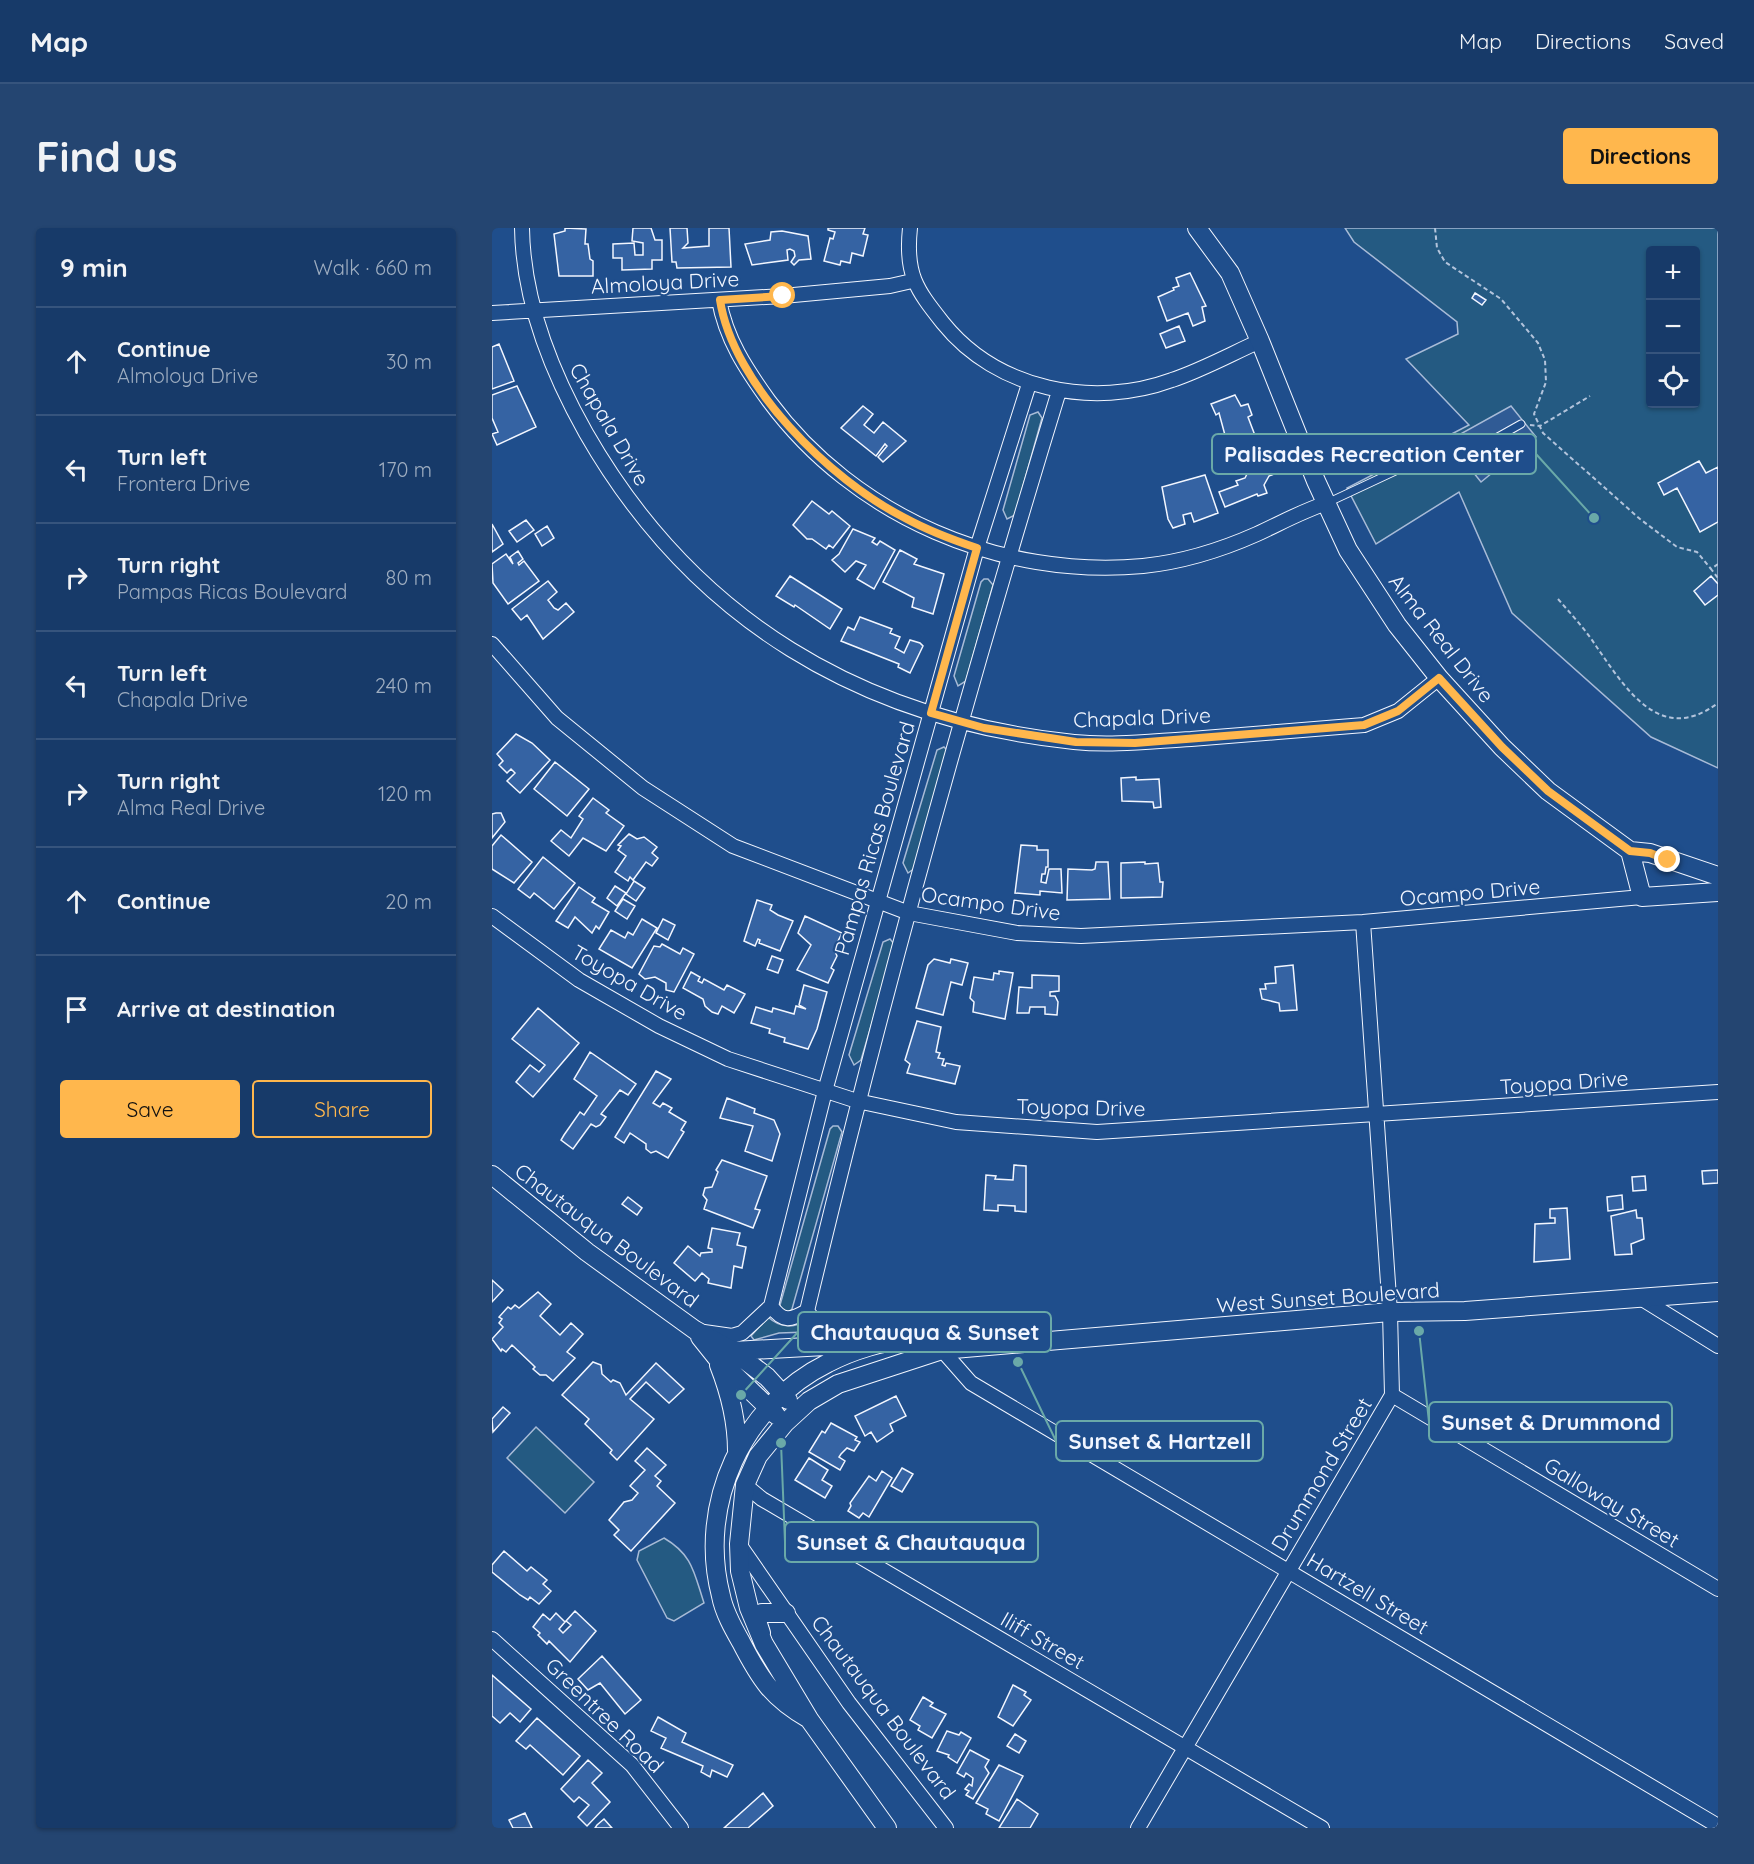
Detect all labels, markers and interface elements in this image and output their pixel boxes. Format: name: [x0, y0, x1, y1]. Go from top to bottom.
text: Map: [30, 24, 88, 59]
text: Map: [1459, 28, 1502, 54]
text: Directions: [1535, 28, 1631, 54]
text: Saved: [1664, 28, 1724, 54]
button: Directions: [1563, 128, 1718, 184]
text: Find us: [36, 130, 178, 183]
map controls: [1646, 246, 1700, 408]
button: +: [1646, 246, 1700, 300]
text: 9 min: [60, 251, 128, 284]
text: Walk · 660 m: [314, 255, 432, 280]
street label: Almoloya Drive: [590, 265, 740, 299]
route start: [769, 282, 795, 308]
button: −: [1646, 300, 1700, 354]
text: Continue: [117, 335, 211, 363]
icon: ahead: [60, 345, 93, 378]
text: 30 m: [386, 349, 432, 374]
button: locate: [1646, 354, 1700, 408]
street label: Chapala Drive: [564, 358, 656, 490]
text: Almoloya Drive: [117, 363, 258, 388]
callout: Palisades Recreation Center: [1212, 434, 1536, 474]
text: Palisades Recreation Center: [1224, 440, 1525, 468]
text: Turn left: [117, 443, 207, 471]
icon: left: [60, 453, 93, 486]
text: 170 m: [379, 457, 432, 482]
text: Frontera Drive: [117, 471, 250, 496]
text: Turn right: [117, 551, 221, 579]
icon: right: [60, 561, 93, 594]
text: 80 m: [386, 565, 432, 590]
street label: Alma Real Drive: [1384, 569, 1500, 707]
text: Pampas Ricas Boulevard: [117, 579, 347, 604]
text: Turn left: [117, 659, 207, 687]
icon: left: [60, 669, 93, 702]
text: 240 m: [375, 673, 432, 698]
text: Chapala Drive: [117, 687, 248, 712]
street label: Chapala Drive: [1073, 702, 1211, 732]
street label: Pampas Ricas Boulevard: [828, 718, 920, 958]
text: Turn right: [117, 767, 221, 795]
icon: right: [60, 777, 93, 810]
text: 120 m: [378, 781, 432, 806]
text: Alma Real Drive: [117, 795, 265, 820]
route end: [1654, 846, 1680, 872]
street label: Ocampo Drive: [1399, 873, 1541, 911]
street label: Ocampo Drive: [920, 880, 1062, 926]
icon: ahead: [60, 885, 93, 918]
text: Continue: [117, 887, 211, 915]
text: 20 m: [385, 889, 432, 914]
street label: Toyopa Drive: [568, 938, 692, 1026]
icon: arrive: [60, 993, 93, 1026]
text: Arrive at destination: [117, 995, 335, 1023]
street label: Toyopa Drive: [1499, 1065, 1629, 1099]
button: Save: [60, 1080, 240, 1138]
button: Share: [252, 1080, 432, 1138]
street label: Toyopa Drive: [1016, 1093, 1146, 1121]
street label: Chautauqua Boulevard: [510, 1157, 704, 1313]
street label: West Sunset Boulevard: [1215, 1276, 1441, 1318]
callout: Chautauqua & Sunset: [798, 1312, 1051, 1352]
text: Chautauqua & Sunset: [811, 1318, 1039, 1346]
street label: Drummond Street: [1265, 1393, 1377, 1555]
callout: Sunset & Drummond: [1429, 1402, 1672, 1442]
text: Sunset & Drummond: [1441, 1408, 1661, 1436]
callout: Sunset & Hartzell: [1056, 1421, 1263, 1461]
text: Sunset & Hartzell: [1068, 1427, 1252, 1455]
street label: Galloway Street: [1540, 1451, 1684, 1553]
callout: Sunset & Chautauqua: [785, 1522, 1038, 1562]
text: Sunset & Chautauqua: [797, 1528, 1025, 1556]
street label: Hartzell Street: [1302, 1546, 1434, 1640]
street label: Iliff Street: [996, 1606, 1090, 1674]
street label: Chautauqua Boulevard: [806, 1610, 962, 1804]
street label: Greentree Road: [540, 1652, 670, 1778]

